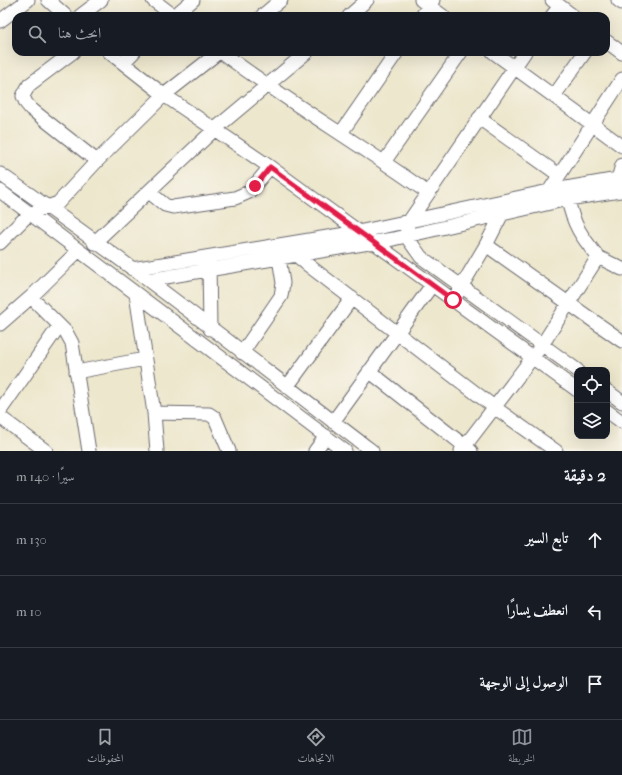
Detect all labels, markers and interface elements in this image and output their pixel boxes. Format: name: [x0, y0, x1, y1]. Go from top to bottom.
search box: [12, 12, 610, 56]
icon: search: [26, 23, 48, 45]
text: ابحث هنا: [58, 24, 101, 42]
route end: [246, 177, 264, 195]
route start: [444, 291, 462, 309]
map controls: [574, 367, 610, 439]
button: locate: [574, 367, 610, 403]
button: layers: [574, 403, 610, 439]
text: 2 دقيقة: [564, 465, 606, 485]
text: سيرًا · 140 m: [16, 469, 75, 484]
text: تابع السير: [526, 529, 568, 547]
icon: ahead: [584, 529, 606, 551]
text: 130 m: [16, 532, 47, 547]
text: انعطف يسارًا: [507, 601, 568, 619]
icon: left: [584, 601, 606, 623]
text: 10 m: [16, 604, 41, 619]
text: الوصول إلى الوجهة: [479, 673, 568, 691]
icon: arrive: [584, 673, 606, 695]
tab: المحفوظات: [87, 726, 123, 769]
tab: الاتجاهات: [297, 726, 334, 769]
tab: الخريطة: [508, 726, 535, 769]

